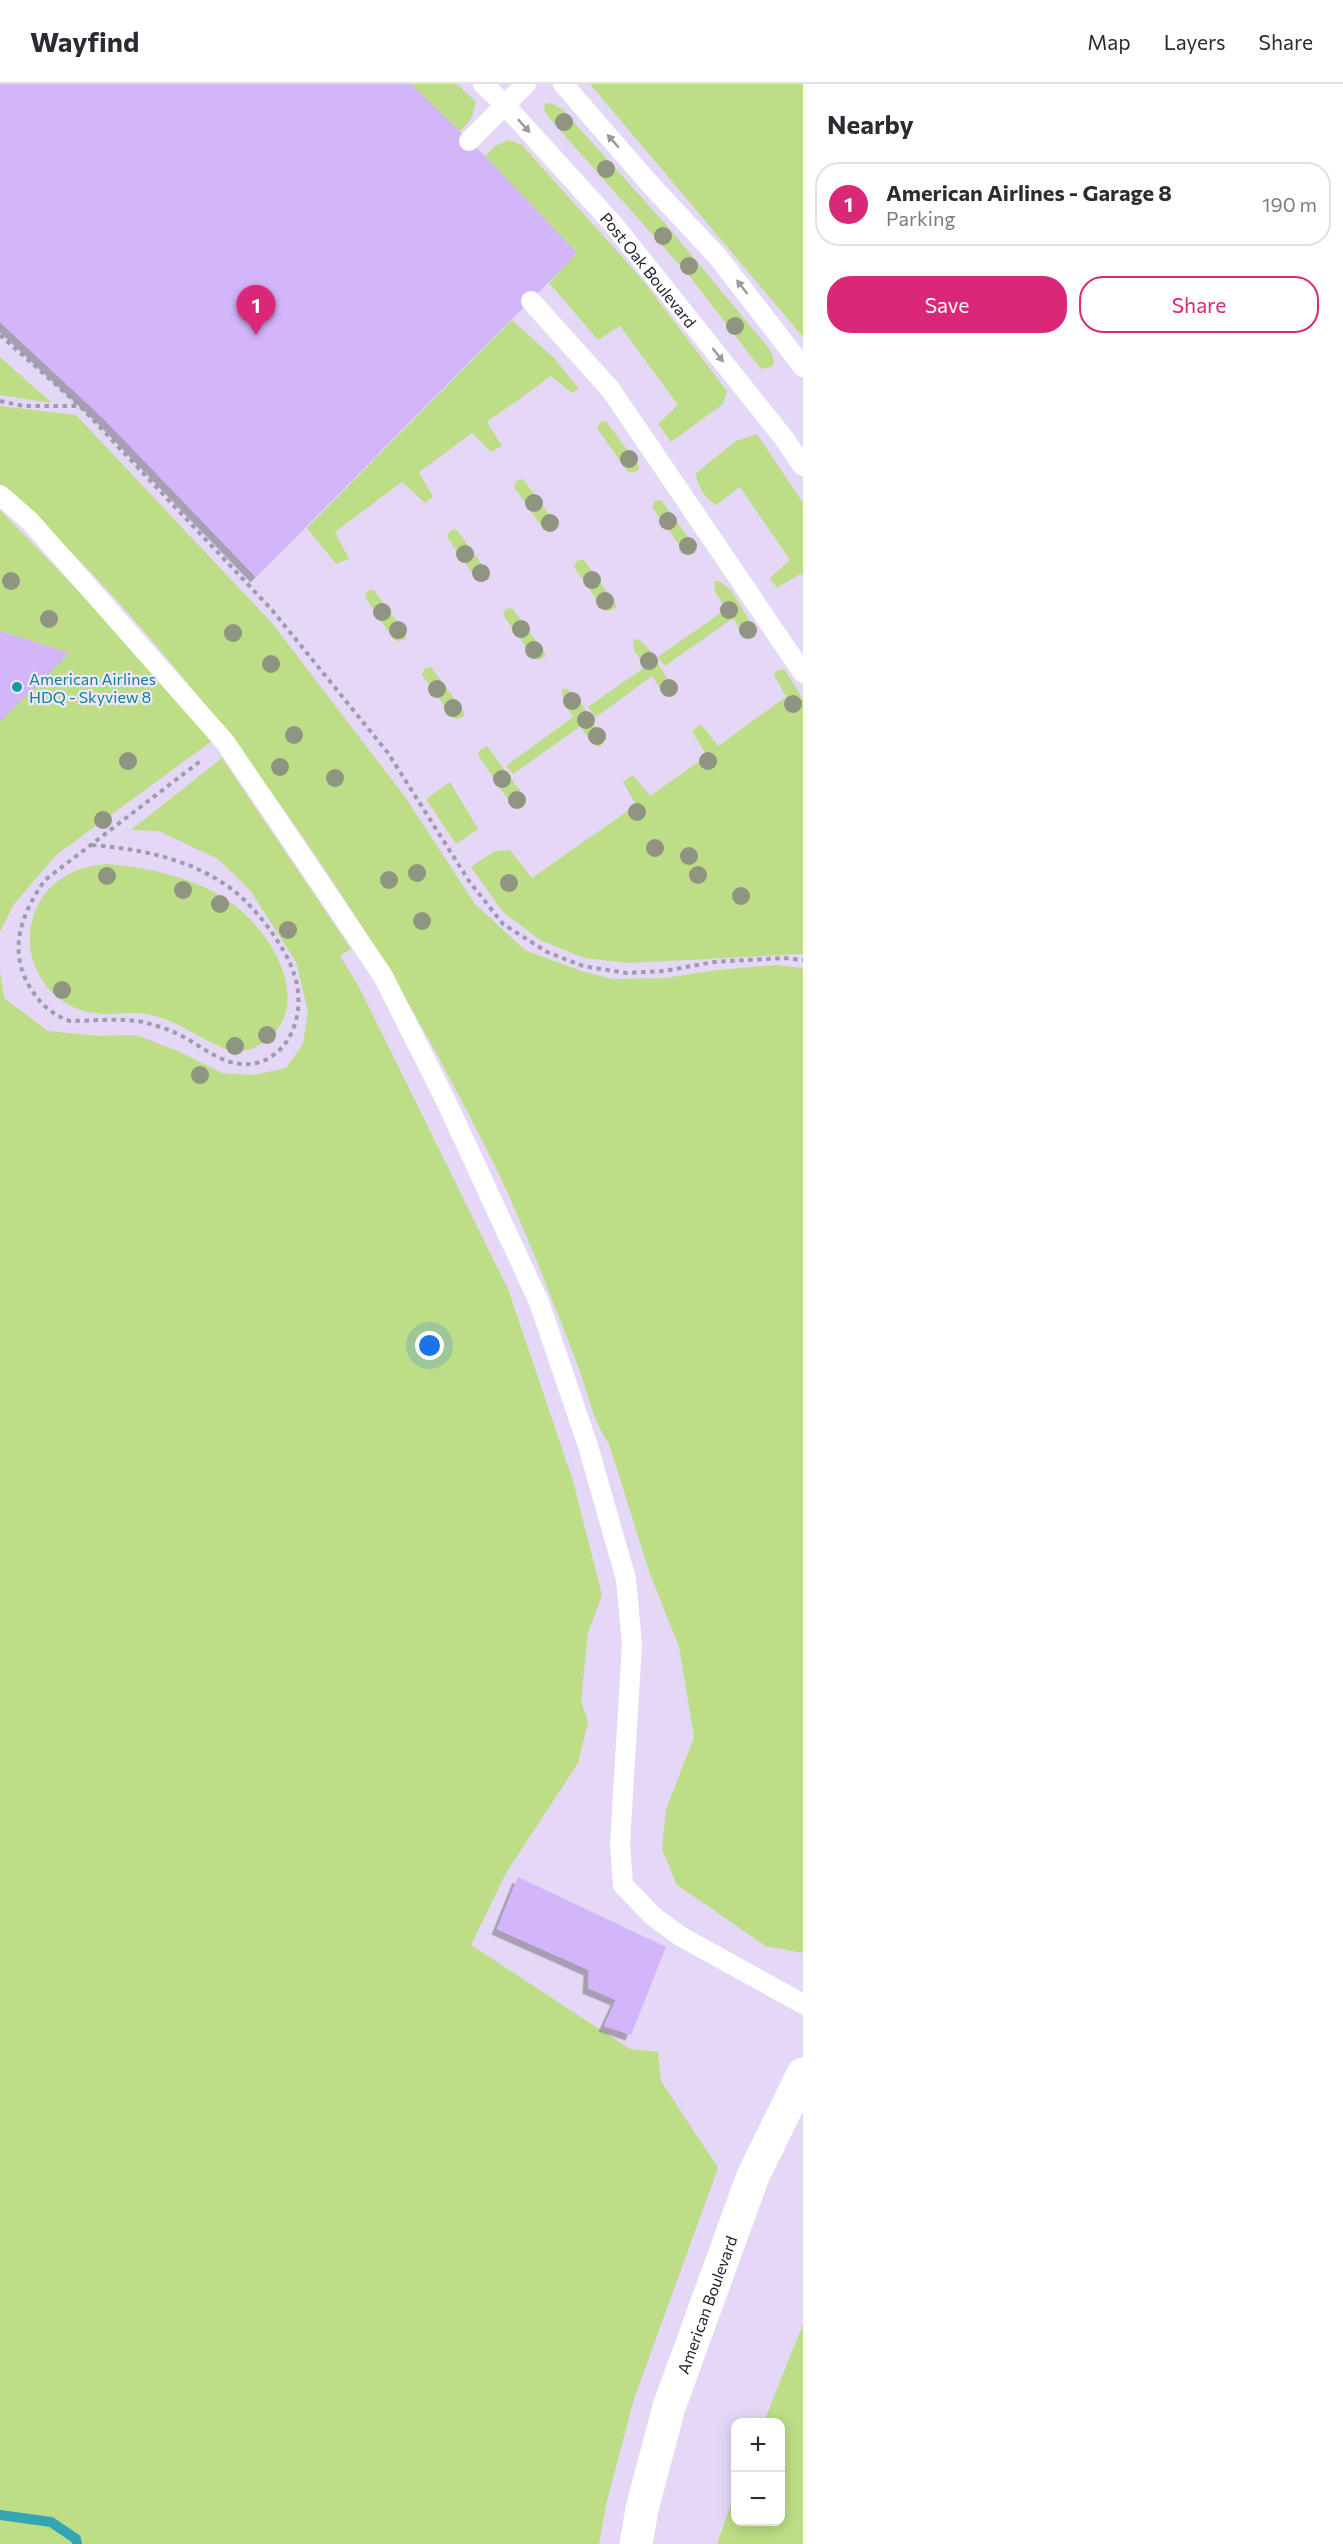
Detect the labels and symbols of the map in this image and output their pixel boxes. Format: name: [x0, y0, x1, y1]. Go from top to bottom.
one-way arrow: [517, 118, 530, 133]
one-way arrow: [607, 134, 620, 149]
street label: Post Oak Boulevard: [597, 208, 701, 331]
one-way arrow: [736, 280, 748, 295]
pin: 1: [236, 286, 276, 335]
one-way arrow: [711, 347, 724, 363]
place label: American Airlines HDQ - Skyview 8: [29, 669, 156, 706]
marker: American Airlines HDQ - Skyview 8: [10, 680, 24, 694]
your location: [415, 1331, 444, 1360]
street label: American Boulevard: [672, 2233, 740, 2376]

